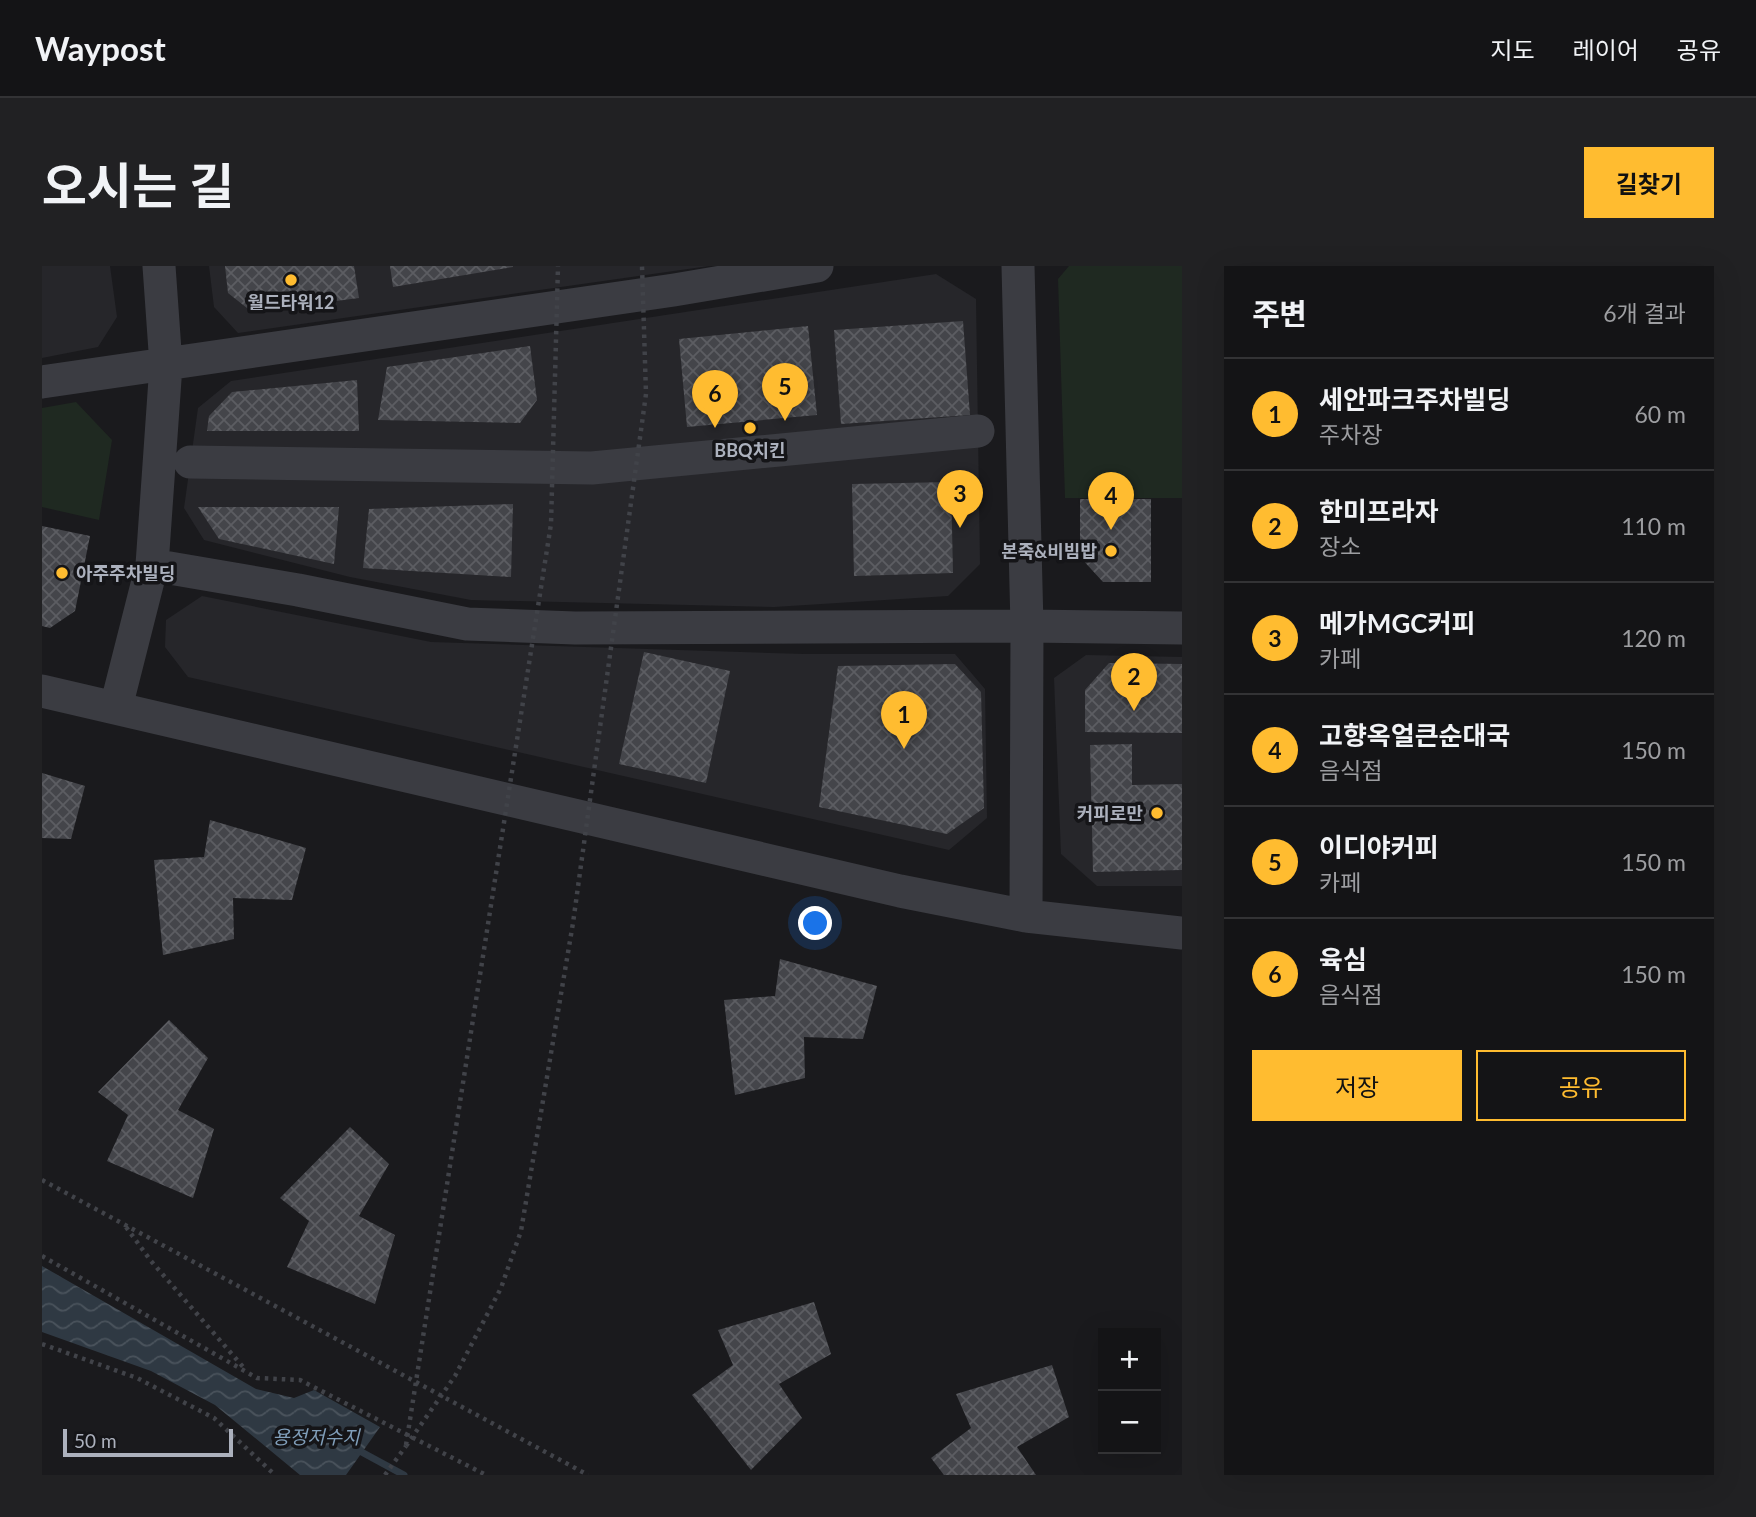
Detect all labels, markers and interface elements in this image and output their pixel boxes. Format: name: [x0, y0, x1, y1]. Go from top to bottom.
text: Waypost: [35, 28, 166, 68]
text: 지도: [1490, 35, 1535, 64]
text: 레이어: [1573, 35, 1639, 64]
text: 공유: [1677, 35, 1721, 64]
button: 길찾기: [1584, 147, 1714, 218]
text: 오시는 길: [42, 156, 234, 214]
marker: 월드타워12: [283, 272, 299, 288]
place label: 월드타워12: [247, 291, 335, 313]
text: 주변: [1252, 295, 1307, 331]
text: 6개 결과: [1603, 299, 1686, 327]
pin: 5: [762, 363, 808, 421]
pin: 6: [692, 370, 738, 428]
text: 세안파크주차빌딩: [1319, 383, 1510, 415]
text: 1: [1268, 400, 1282, 428]
text: 60 m: [1635, 400, 1686, 428]
marker: BBQ치킨: [742, 420, 758, 436]
text: 주차장: [1319, 420, 1382, 448]
place label: BBQ치킨: [714, 439, 786, 461]
pin: 3: [937, 470, 983, 528]
pin: 4: [1088, 472, 1134, 530]
text: 한미프라자: [1319, 495, 1439, 527]
text: 2: [1268, 512, 1282, 540]
text: 110 m: [1621, 512, 1686, 540]
text: 장소: [1319, 532, 1361, 560]
place label: 본죽&비빔밥: [1001, 540, 1097, 562]
marker: 본죽&비빔밥: [1103, 543, 1119, 559]
place label: 아주주차빌딩: [76, 562, 175, 584]
marker: 아주주차빌딩: [54, 565, 70, 581]
text: 메가MGC커피: [1319, 607, 1475, 639]
text: 3: [1268, 624, 1282, 652]
text: 120 m: [1621, 624, 1686, 652]
text: 카페: [1319, 644, 1361, 672]
pin: 2: [1111, 653, 1157, 711]
pin: 1: [881, 691, 927, 749]
text: 고향옥얼큰순대국: [1319, 719, 1510, 751]
text: 4: [1268, 736, 1282, 764]
text: 150 m: [1621, 736, 1686, 764]
text: 음식점: [1319, 756, 1382, 784]
place label: 커피로만: [1077, 802, 1143, 824]
marker: 커피로만: [1149, 805, 1165, 821]
text: 이디야커피: [1319, 831, 1439, 863]
text: 5: [1268, 848, 1282, 876]
text: 150 m: [1621, 848, 1686, 876]
text: 카페: [1319, 868, 1361, 896]
your location: [798, 906, 832, 940]
text: 육심: [1319, 943, 1367, 975]
text: 6: [1268, 960, 1282, 988]
text: 150 m: [1621, 960, 1686, 988]
text: 음식점: [1319, 980, 1382, 1008]
button: 저장: [1252, 1050, 1462, 1121]
button: 공유: [1476, 1050, 1686, 1121]
map controls: [1098, 1328, 1161, 1454]
button: +: [1098, 1328, 1161, 1391]
button: −: [1098, 1391, 1161, 1454]
water label: 용정저수지: [272, 1425, 361, 1448]
scale bar: [63, 1426, 233, 1458]
text: 50 m: [74, 1429, 117, 1452]

